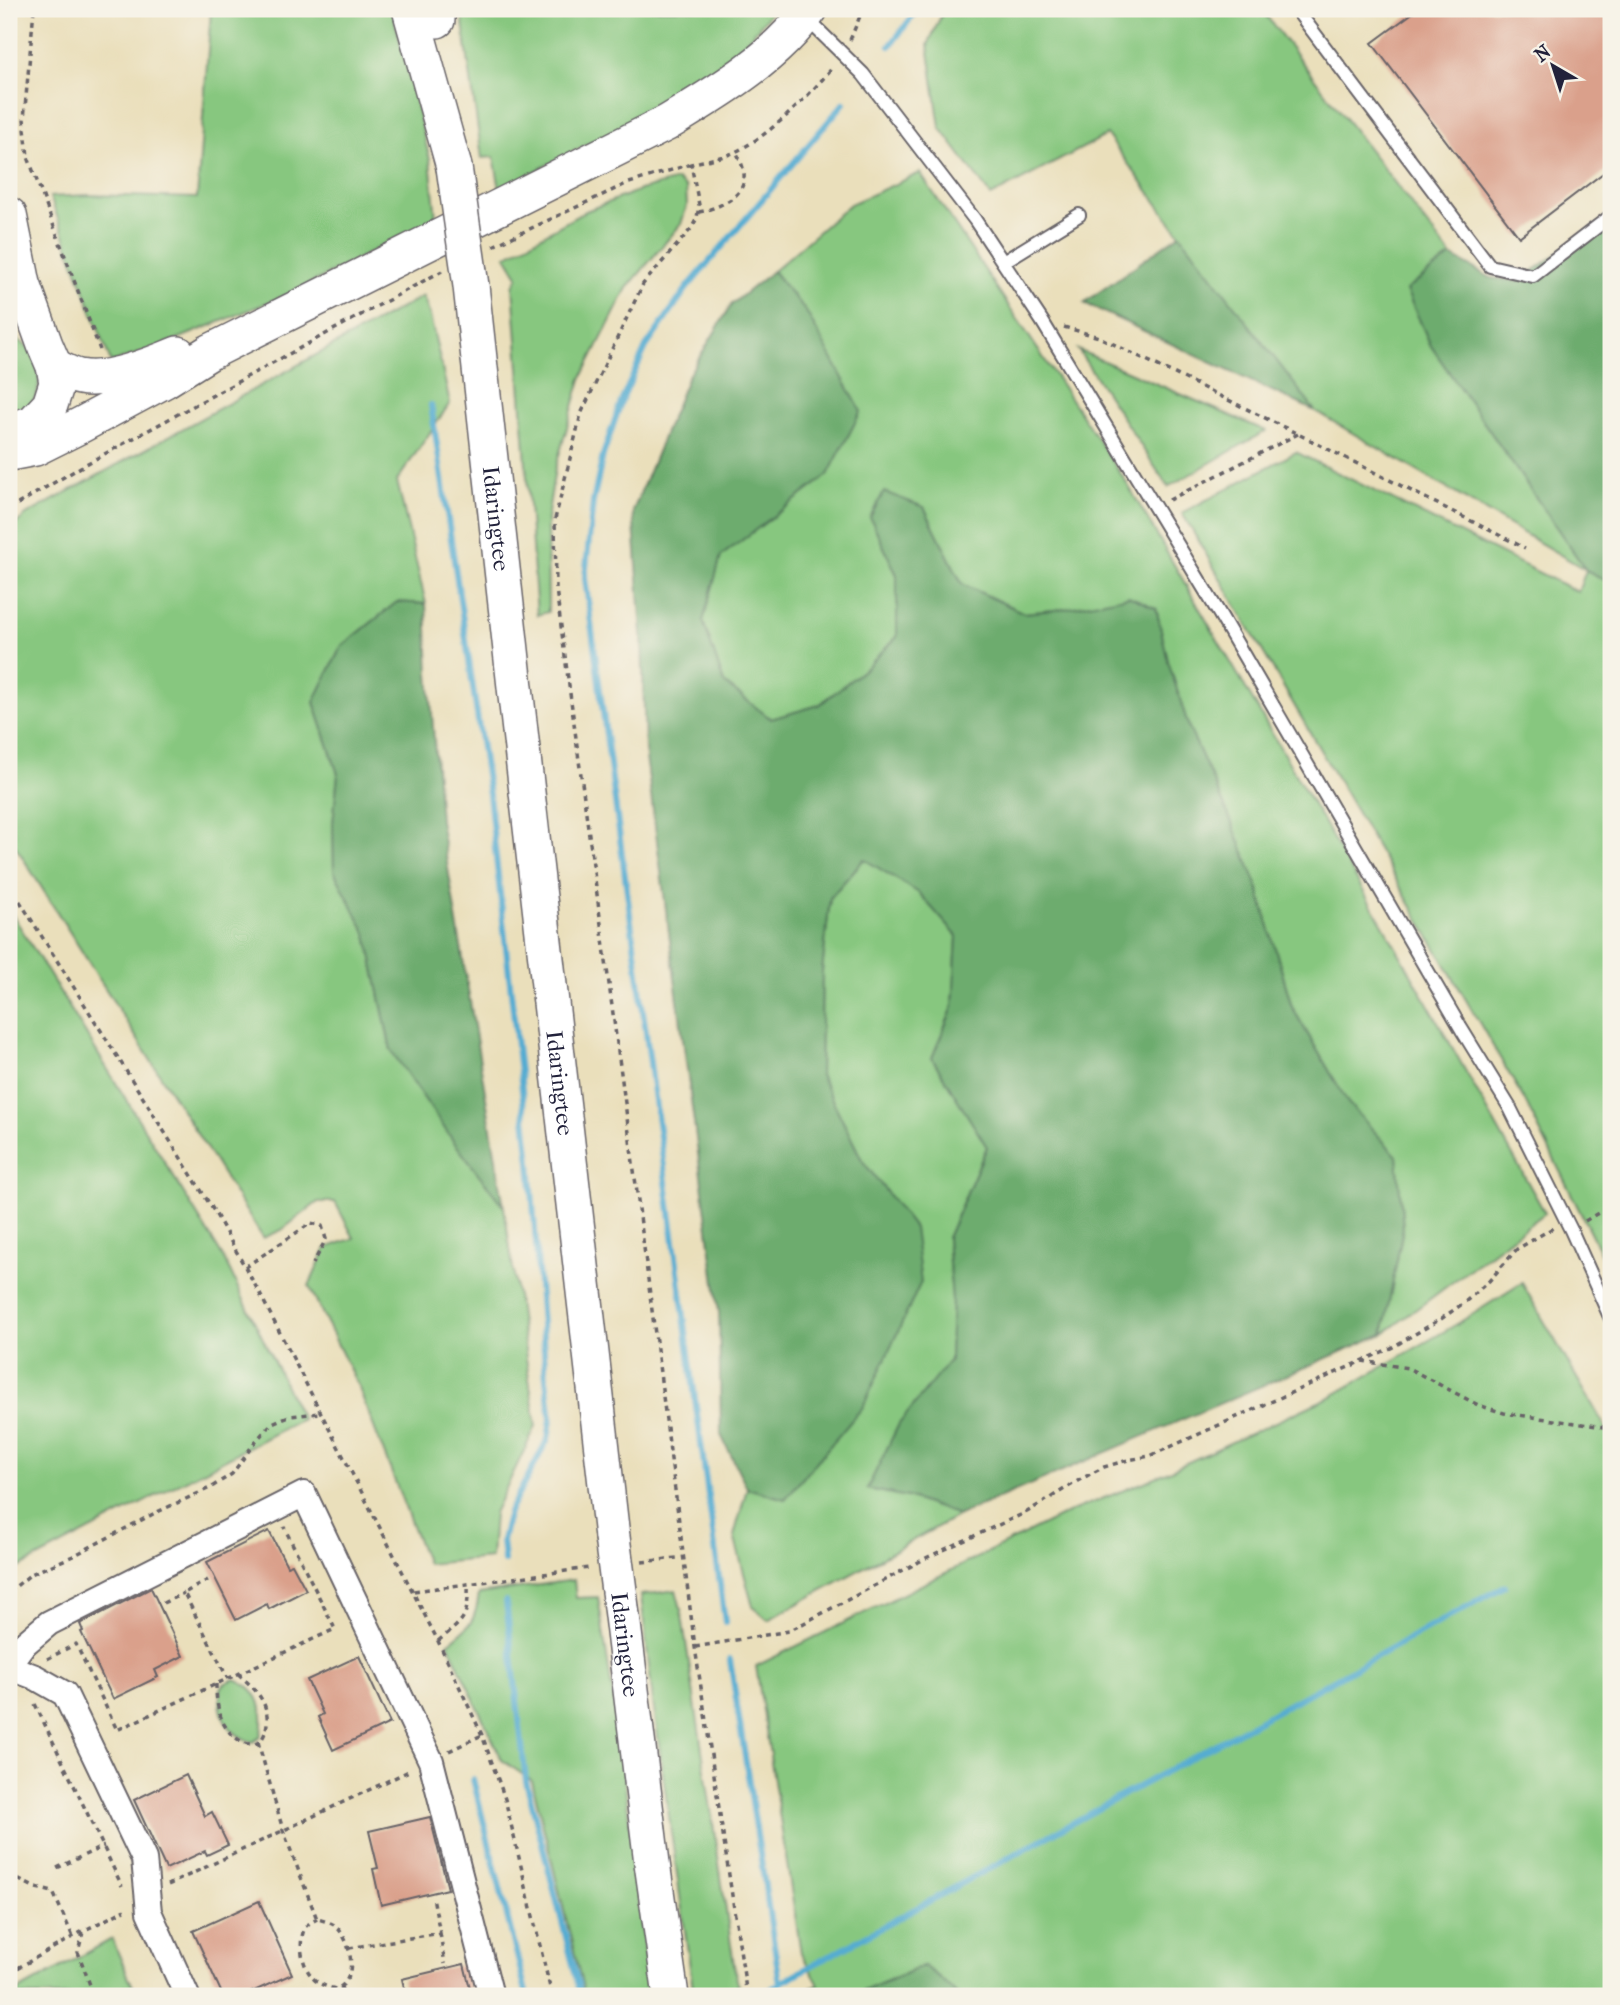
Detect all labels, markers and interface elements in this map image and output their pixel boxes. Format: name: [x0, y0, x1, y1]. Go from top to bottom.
north arrow: [1518, 32, 1588, 102]
text: N: [1530, 40, 1556, 67]
street label: Idaringtee: [477, 465, 515, 573]
street label: Idaringtee: [540, 1029, 579, 1137]
street label: Idaringtee: [605, 1591, 645, 1699]

